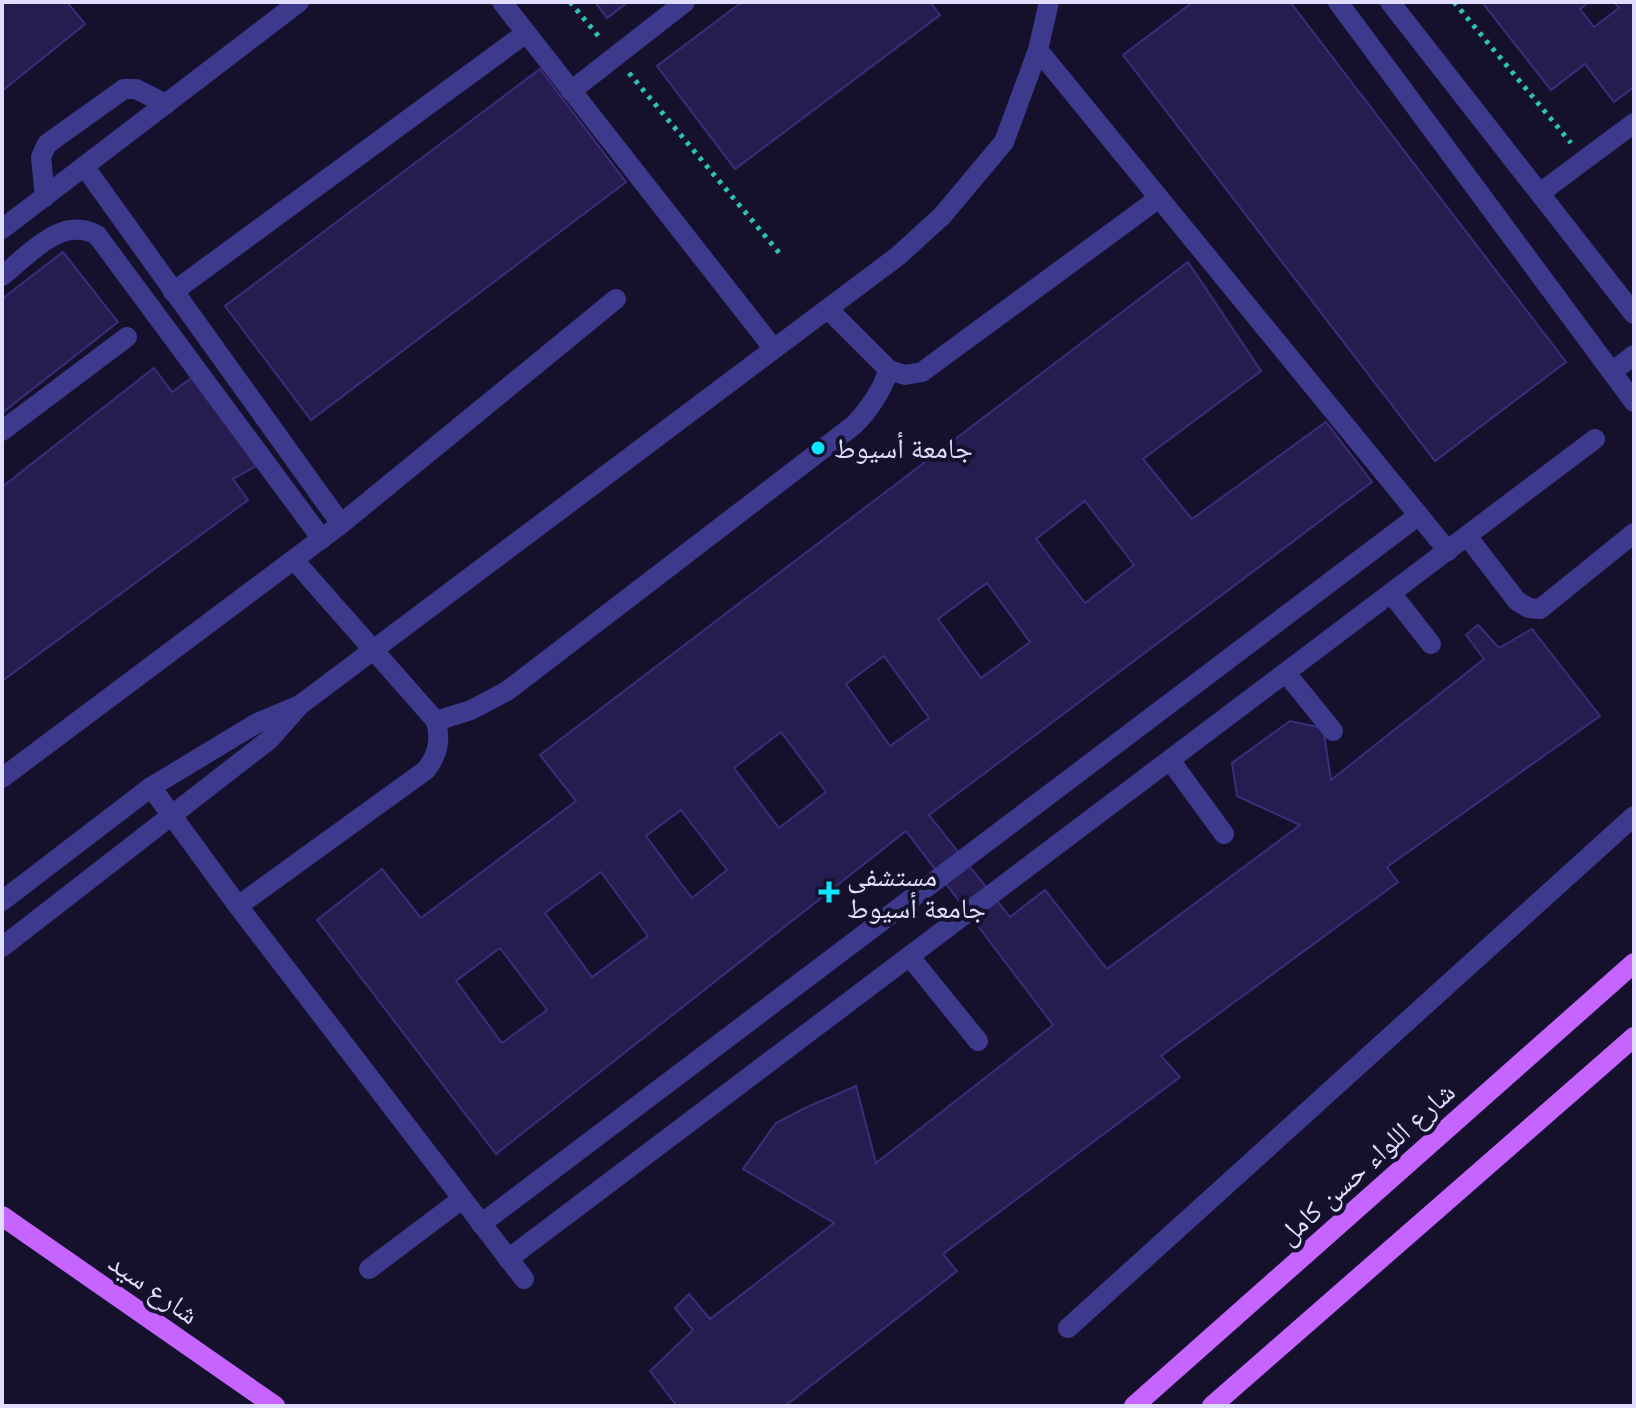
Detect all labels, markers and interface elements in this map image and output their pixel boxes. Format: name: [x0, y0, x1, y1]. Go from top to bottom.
place label: جامعة أسيوط: [834, 431, 973, 464]
marker: جامعة أسيوط: [809, 439, 827, 457]
place label: مستشفی جامعة أسيوط: [847, 859, 986, 924]
marker: مستشفی جامعة أسيوط: [818, 881, 840, 903]
street label: شارع اللواء حسن كامل: [1270, 1075, 1462, 1252]
street label: شارع سيد: [102, 1245, 206, 1332]

